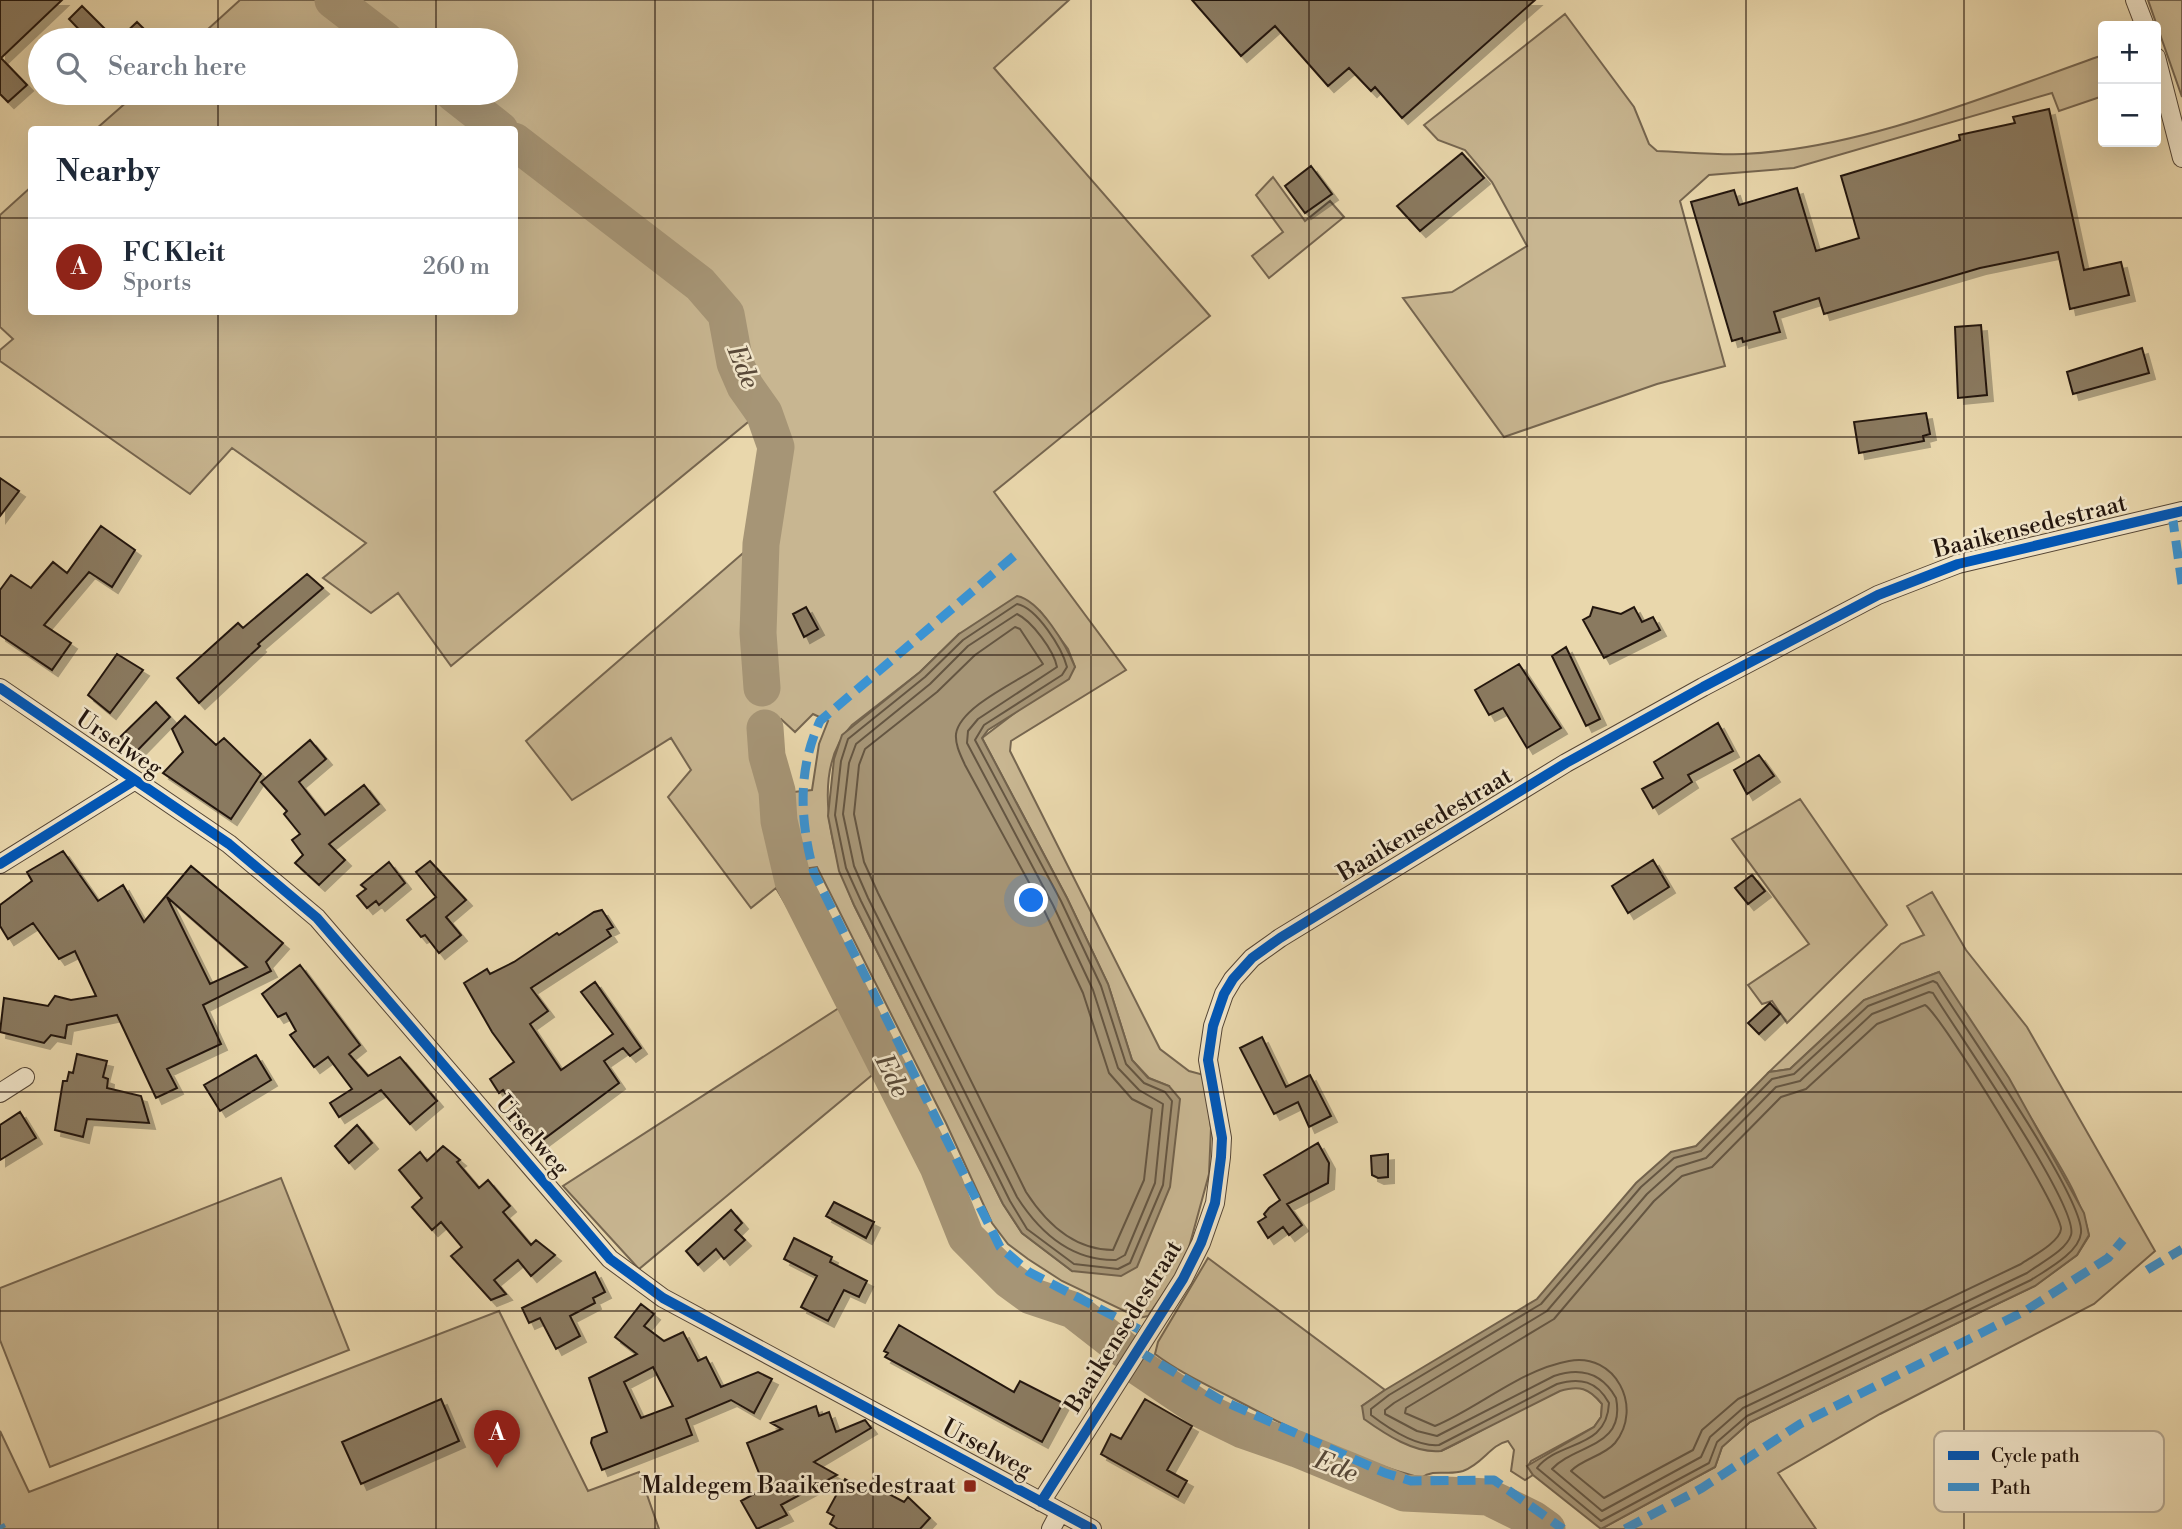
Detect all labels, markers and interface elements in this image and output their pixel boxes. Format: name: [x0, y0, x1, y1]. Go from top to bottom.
map controls: [2098, 21, 2161, 147]
button: +: [2098, 21, 2161, 84]
search box: [28, 28, 518, 105]
icon: search: [52, 48, 90, 86]
text: Search here: [108, 51, 247, 83]
button: −: [2098, 84, 2161, 147]
text: Nearby: [56, 153, 160, 191]
text: FC Kleit: [123, 237, 225, 269]
text: A: [71, 253, 87, 281]
text: 260 m: [423, 253, 490, 281]
text: Sports: [123, 269, 191, 297]
water label: Ede: [720, 340, 766, 393]
street label: Baaikensedestraat: [1929, 488, 2130, 566]
street label: Urselweg: [70, 704, 169, 784]
street label: Baaikensedestraat: [1331, 761, 1518, 889]
your location: [1014, 883, 1048, 917]
water label: Ede: [867, 1048, 916, 1103]
street label: Urselweg: [488, 1089, 576, 1183]
street label: Baaikensedestraat: [1058, 1234, 1190, 1420]
pin: A: [474, 1410, 520, 1468]
street label: Urselweg: [937, 1413, 1038, 1486]
legend: [1934, 1431, 2164, 1512]
water label: Ede: [1309, 1444, 1362, 1490]
text: Cycle path: [1991, 1444, 2080, 1468]
place label: Maldegem Baaikensedestraat: [641, 1471, 956, 1501]
text: Path: [1991, 1476, 2031, 1500]
marker: Maldegem Baaikensedestraat: [962, 1478, 978, 1494]

